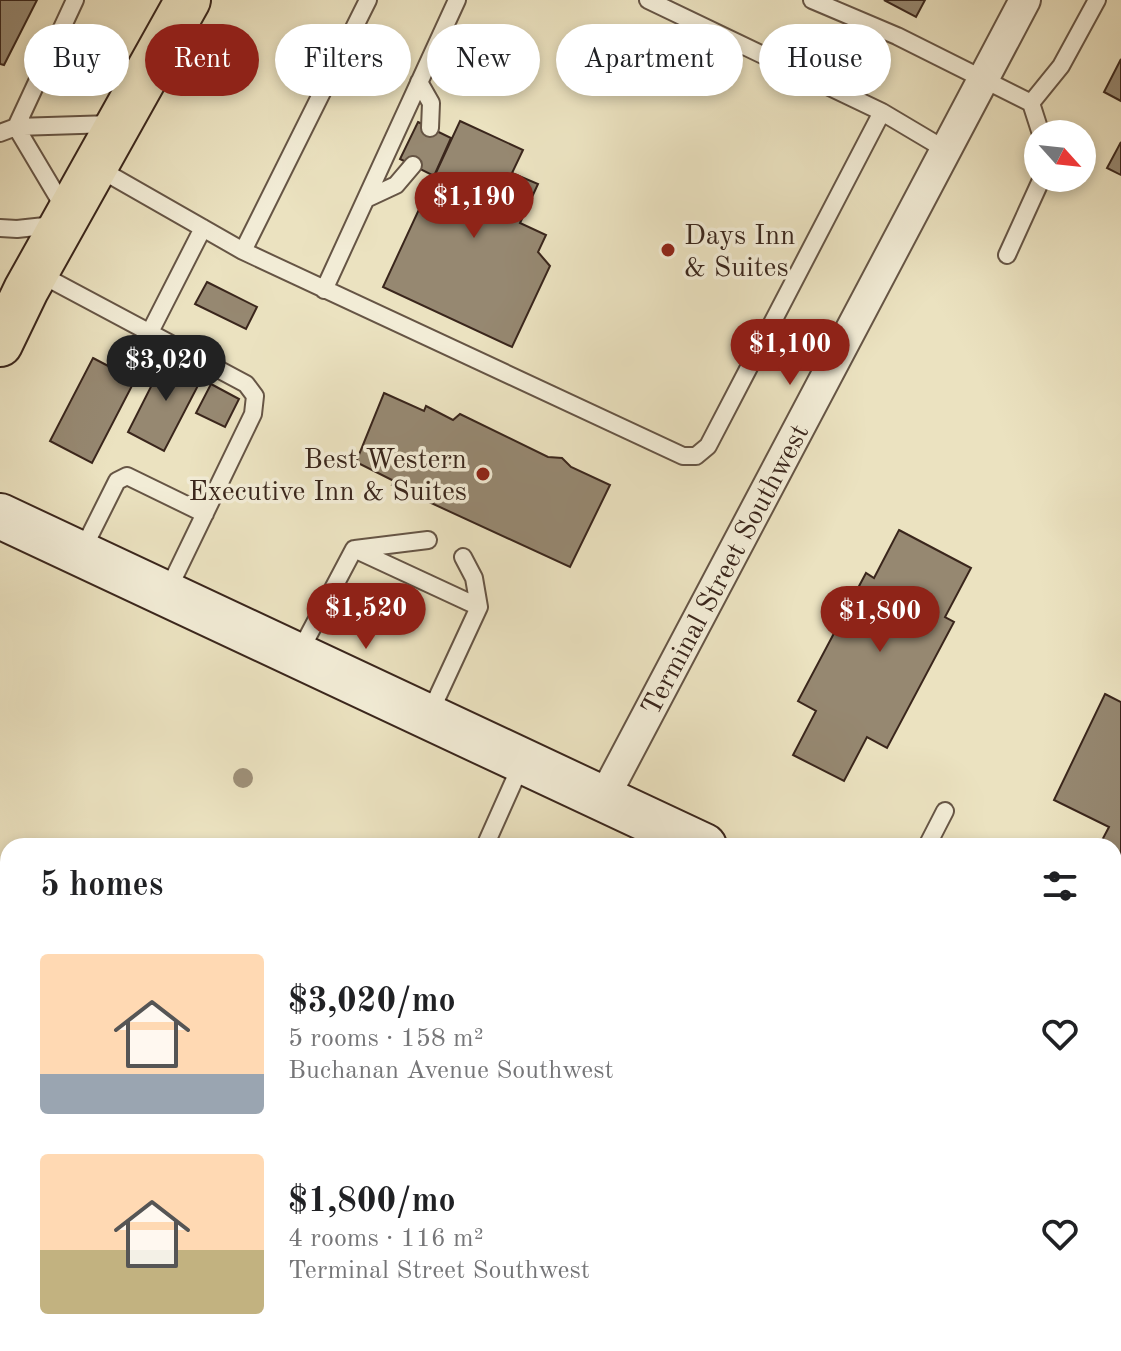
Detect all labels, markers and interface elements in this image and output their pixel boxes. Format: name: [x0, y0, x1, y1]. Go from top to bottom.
chip: Buy: [24, 24, 129, 96]
chip: Rent: [145, 24, 259, 96]
chip: Filters: [275, 24, 411, 96]
chip: New: [427, 24, 540, 96]
chip: Apartment: [556, 24, 743, 96]
chip: House: [759, 24, 891, 96]
north arrow: [1024, 120, 1096, 192]
map controls: [1024, 120, 1096, 192]
pin: $1,190: [409, 172, 539, 240]
text: $1,190: [433, 185, 515, 211]
place label: Days Inn & Suites: [684, 223, 795, 283]
marker: Days Inn & Suites: [659, 241, 677, 259]
pin: $1,100: [725, 319, 855, 387]
text: $1,100: [749, 332, 831, 358]
pin: $3,020: [101, 335, 231, 403]
text: $3,020: [125, 348, 207, 374]
street label: Terminal Street Southwest: [638, 420, 815, 721]
place label: Best Western Executive Inn & Suites: [189, 447, 467, 507]
marker: Best Western Executive Inn & Suites: [474, 465, 492, 483]
pin: $1,520: [301, 583, 431, 651]
pin: $1,800: [815, 586, 945, 654]
text: $1,520: [325, 596, 407, 622]
text: $1,800: [839, 599, 921, 625]
icon: filters: [1038, 864, 1082, 908]
text: 5 homes: [40, 869, 163, 903]
text: $3,020/mo: [288, 985, 456, 1019]
icon: home: [104, 986, 200, 1082]
icon: heart: [1038, 1012, 1082, 1056]
text: 5 rooms · 158 m²: [288, 1026, 484, 1052]
text: Buchanan Avenue Southwest: [288, 1058, 614, 1084]
text: $1,800/mo: [288, 1185, 456, 1219]
icon: home: [104, 1186, 200, 1282]
icon: heart: [1038, 1212, 1082, 1256]
text: 4 rooms · 116 m²: [288, 1226, 484, 1252]
text: Terminal Street Southwest: [288, 1258, 590, 1284]

